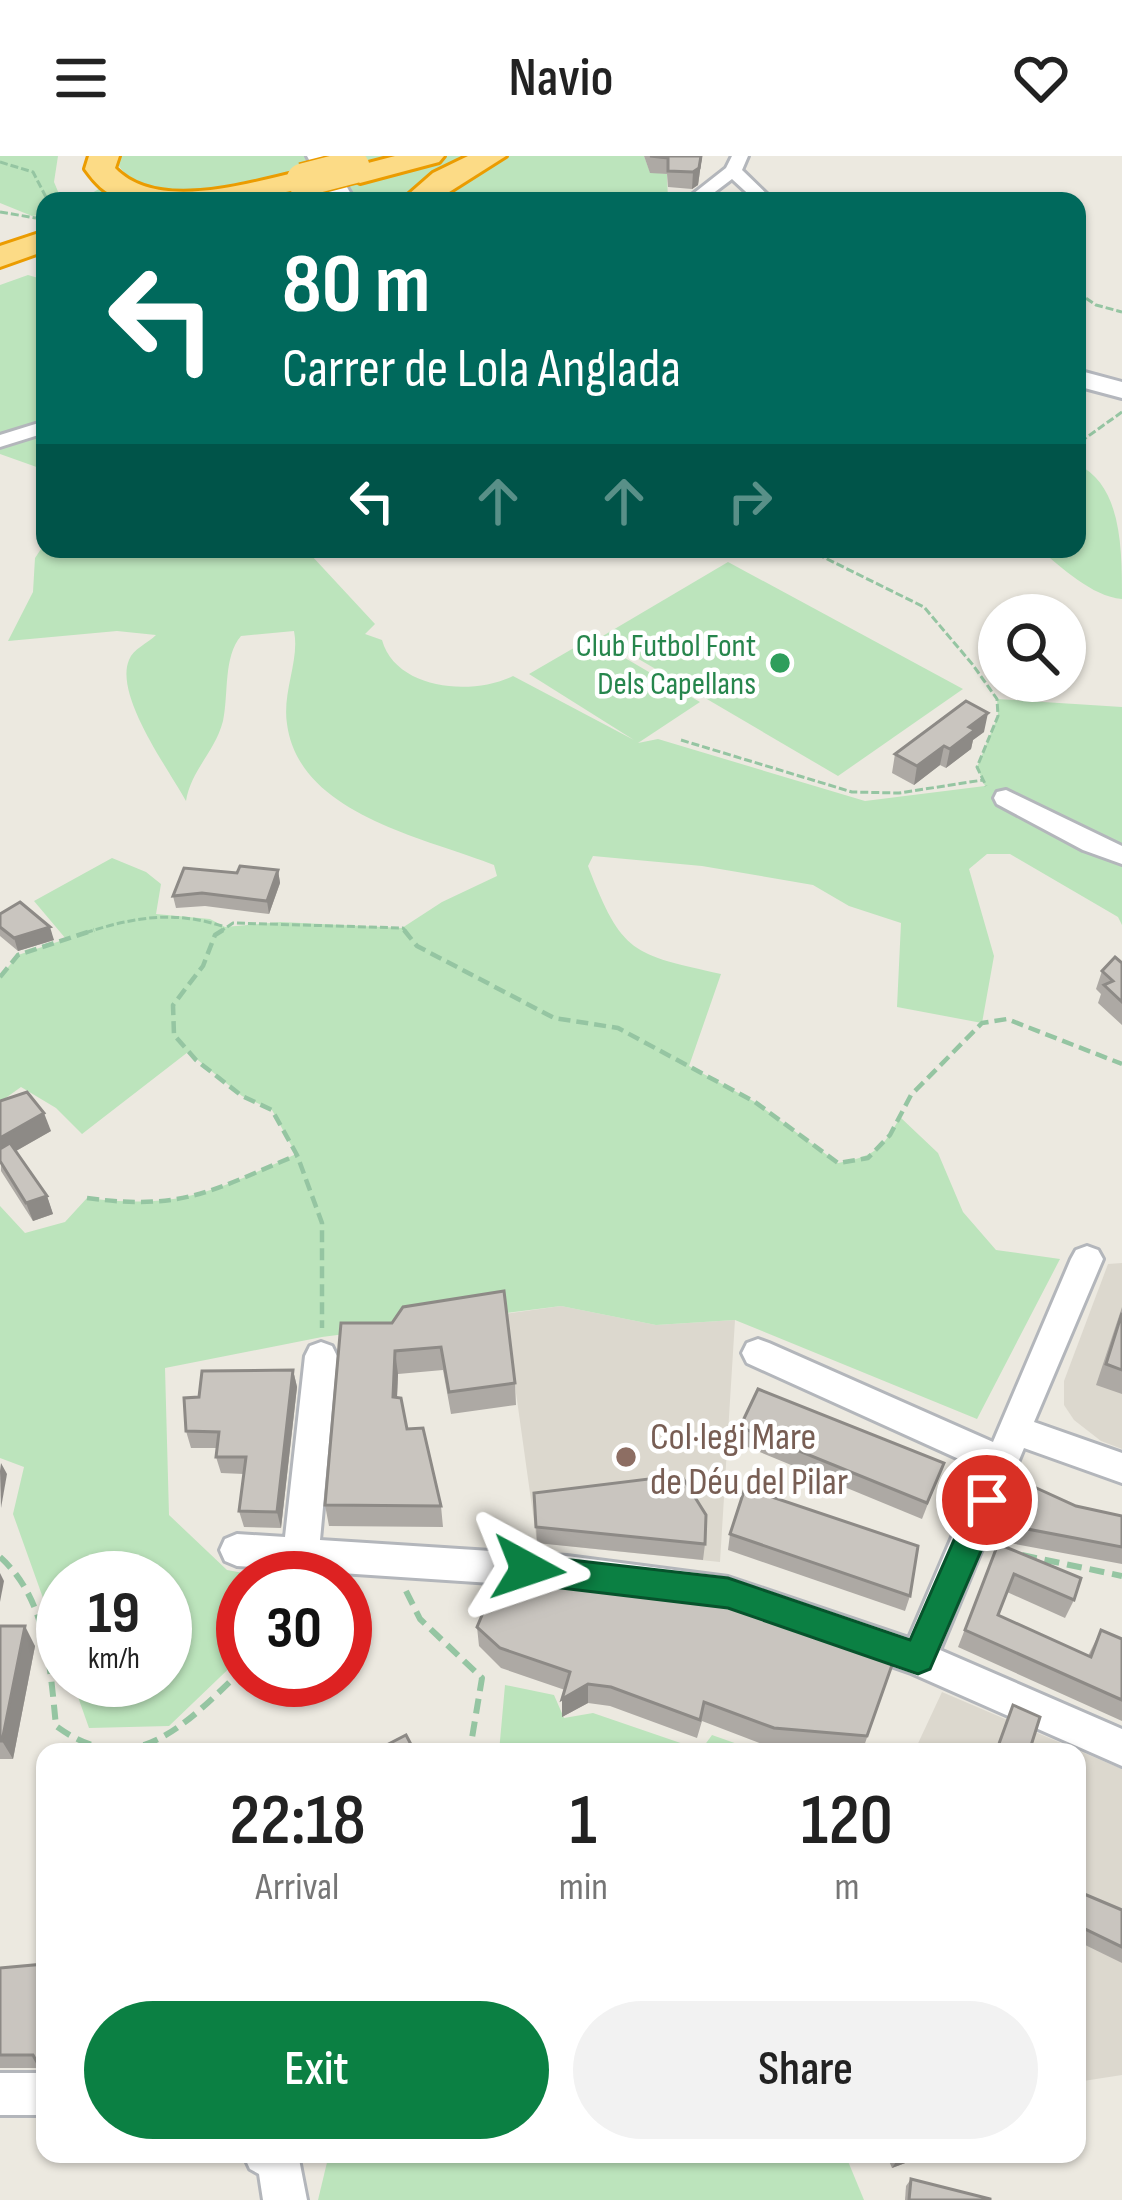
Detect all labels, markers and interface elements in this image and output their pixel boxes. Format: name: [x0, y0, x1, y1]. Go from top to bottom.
icon: menu: [48, 45, 114, 111]
icon: heart: [1008, 45, 1074, 111]
text: Navio: [509, 46, 613, 111]
text: 80 m: [282, 235, 430, 336]
icon: left: [84, 240, 240, 396]
text: Carrer de Lola Anglada: [282, 337, 681, 402]
icon: left: [339, 468, 405, 534]
icon: ahead: [465, 468, 531, 534]
icon: ahead: [591, 468, 657, 534]
icon: right: [717, 468, 783, 534]
map controls: [978, 594, 1086, 702]
button: search: [978, 594, 1086, 702]
place label: Club Futbol Font Dels Capellans: [576, 626, 756, 704]
marker: Club Futbol Font Dels Capellans: [767, 650, 793, 676]
place label: Col·legi Mare de Déu del Pilar: [650, 1414, 848, 1506]
marker: Col·legi Mare de Déu del Pilar: [613, 1444, 639, 1470]
pin: [936, 1449, 1038, 1551]
icon: arrive: [954, 1467, 1020, 1533]
position arrow: [465, 1506, 591, 1632]
speed limit sign: 30: [216, 1551, 372, 1707]
text: 19: [88, 1578, 140, 1650]
text: km/h: [88, 1641, 140, 1677]
text: 22:18: [229, 1778, 366, 1865]
text: 1: [570, 1778, 597, 1865]
text: 120: [801, 1778, 893, 1865]
text: Arrival: [255, 1864, 339, 1911]
text: min: [559, 1864, 608, 1911]
text: m: [834, 1864, 859, 1911]
button: Exit: [84, 2001, 549, 2139]
button: Share: [573, 2001, 1038, 2139]

